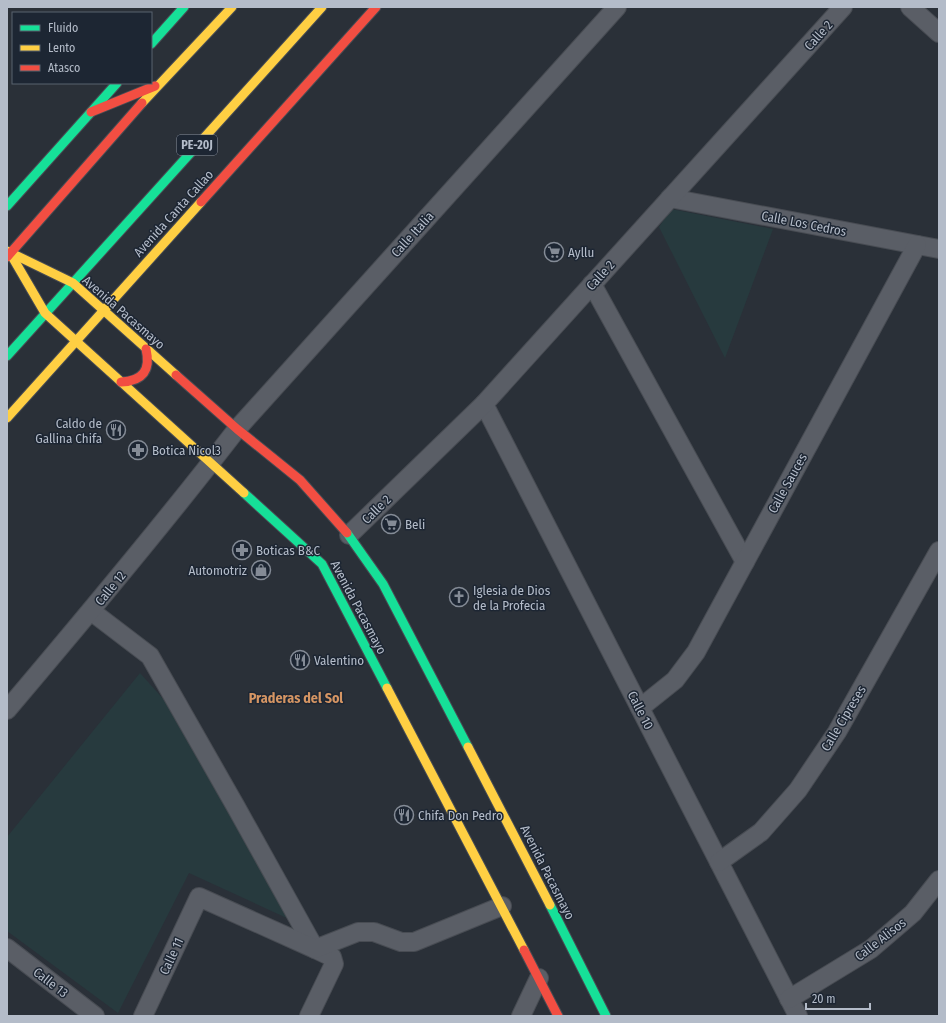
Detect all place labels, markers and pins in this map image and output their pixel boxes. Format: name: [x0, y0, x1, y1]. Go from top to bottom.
supermarket icon: Ayllu: [543, 241, 565, 263]
place label: Ayllu: [568, 245, 594, 260]
place label: Caldo de Gallina Chifa: [35, 416, 102, 446]
restaurant icon: Caldo de Gallina Chifa: [105, 419, 127, 441]
pharmacy icon: Botica Nicol3: [127, 439, 149, 461]
place label: Botica Nicol3: [152, 443, 221, 458]
supermarket icon: Beli: [380, 513, 402, 535]
place label: Beli: [405, 517, 425, 532]
pharmacy icon: Boticas B&C: [231, 539, 253, 561]
place label: Boticas B&C: [256, 543, 321, 558]
shop icon: Automotriz: [250, 559, 272, 581]
place label: Automotriz: [188, 563, 247, 578]
place label: Iglesia de Dios de la Profecia: [473, 583, 551, 613]
church icon: Iglesia de Dios de la Profecia: [448, 586, 470, 608]
restaurant icon: Valentino: [289, 649, 311, 671]
place label: Valentino: [314, 653, 364, 668]
restaurant icon: Chifa Don Pedro: [393, 804, 415, 826]
place label: Chifa Don Pedro: [418, 808, 503, 823]

